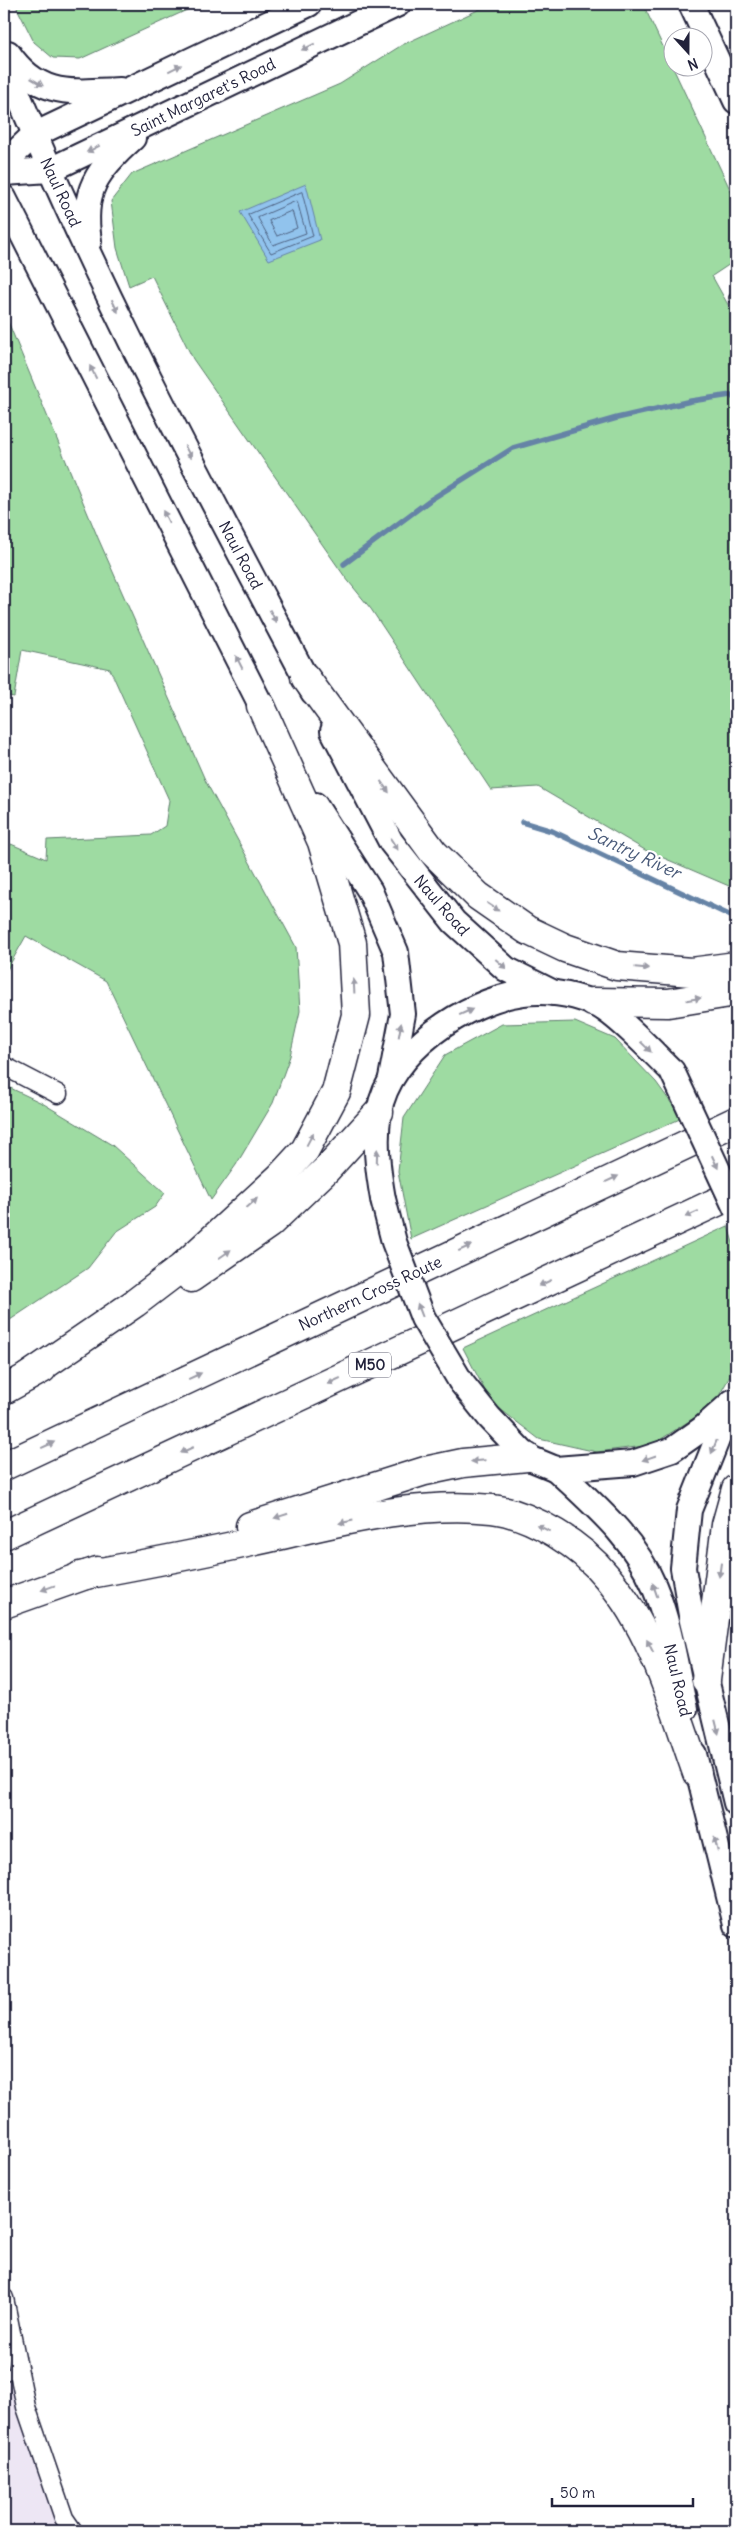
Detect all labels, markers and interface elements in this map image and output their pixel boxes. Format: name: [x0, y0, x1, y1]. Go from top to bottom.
north arrow: [662, 28, 712, 78]
one-way arrow: [301, 43, 315, 51]
street label: Saint Margaret's Road: [128, 53, 278, 141]
text: N: [685, 54, 700, 74]
one-way arrow: [167, 64, 182, 72]
one-way arrow: [31, 77, 44, 86]
one-way arrow: [86, 145, 100, 153]
street label: Naul Road: [36, 154, 86, 230]
one-way arrow: [111, 299, 119, 313]
one-way arrow: [88, 365, 97, 380]
one-way arrow: [184, 444, 192, 459]
one-way arrow: [162, 510, 170, 525]
street label: Naul Road: [215, 518, 267, 592]
one-way arrow: [269, 609, 277, 623]
one-way arrow: [235, 655, 243, 670]
one-way arrow: [380, 780, 390, 794]
water label: Santry River: [584, 821, 687, 885]
one-way arrow: [389, 837, 398, 850]
street label: Naul Road: [410, 870, 474, 940]
one-way arrow: [487, 902, 500, 912]
one-way arrow: [494, 959, 507, 970]
one-way arrow: [634, 964, 650, 972]
one-way arrow: [350, 977, 358, 993]
one-way arrow: [686, 994, 702, 1002]
one-way arrow: [459, 1008, 473, 1016]
one-way arrow: [396, 1022, 404, 1038]
one-way arrow: [640, 1040, 652, 1052]
one-way arrow: [306, 1132, 314, 1146]
one-way arrow: [374, 1147, 382, 1163]
one-way arrow: [710, 1155, 719, 1170]
one-way arrow: [605, 1174, 619, 1182]
one-way arrow: [246, 1197, 258, 1209]
one-way arrow: [685, 1210, 699, 1218]
one-way arrow: [458, 1244, 472, 1252]
one-way arrow: [218, 1249, 232, 1259]
street label: Northern Cross Route: [295, 1251, 445, 1335]
one-way arrow: [538, 1279, 552, 1287]
one-way arrow: [415, 1302, 423, 1317]
road number: M50: [349, 1352, 391, 1378]
one-way arrow: [188, 1371, 202, 1379]
one-way arrow: [327, 1378, 341, 1386]
one-way arrow: [710, 1440, 717, 1455]
one-way arrow: [41, 1441, 55, 1449]
one-way arrow: [180, 1446, 194, 1454]
one-way arrow: [641, 1454, 656, 1462]
one-way arrow: [470, 1457, 486, 1465]
one-way arrow: [274, 1513, 289, 1520]
one-way arrow: [338, 1518, 353, 1526]
one-way arrow: [536, 1524, 551, 1532]
one-way arrow: [715, 1563, 723, 1579]
one-way arrow: [651, 1582, 658, 1597]
one-way arrow: [40, 1584, 55, 1592]
one-way arrow: [646, 1638, 654, 1653]
street label: Naul Road: [660, 1642, 696, 1718]
one-way arrow: [714, 1720, 722, 1735]
one-way arrow: [712, 1837, 720, 1852]
scale bar: [552, 2475, 694, 2507]
text: 50 m: [560, 2483, 595, 2502]

